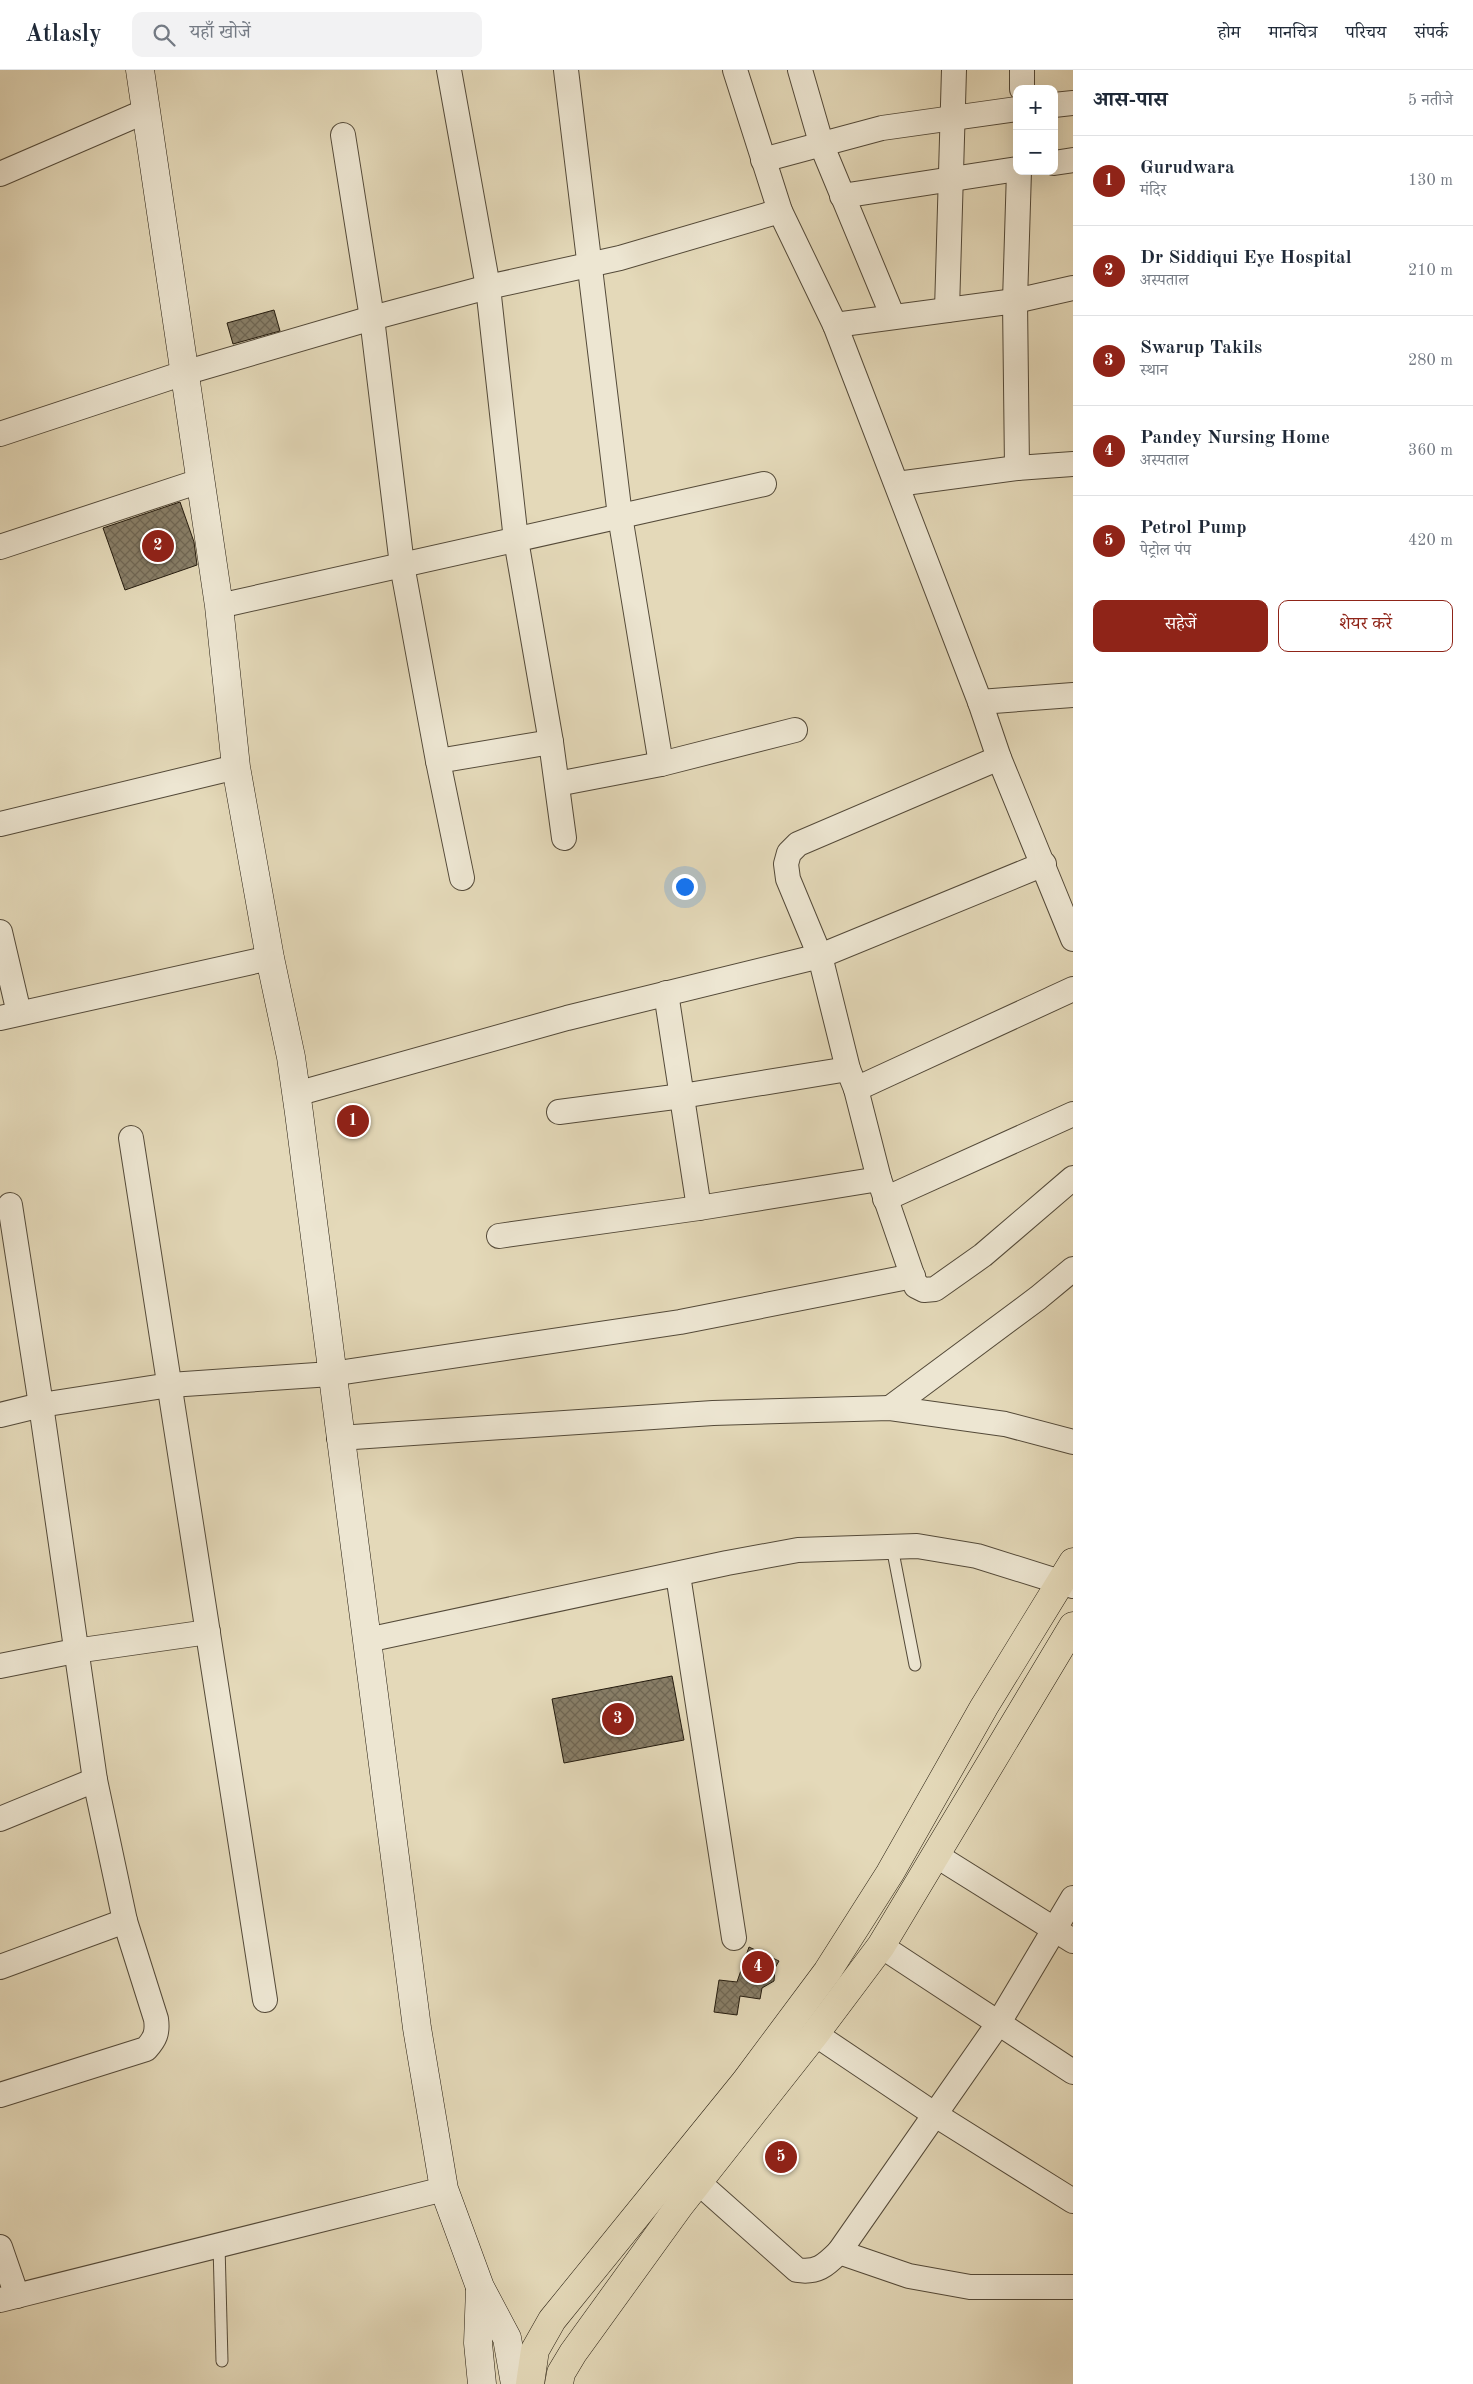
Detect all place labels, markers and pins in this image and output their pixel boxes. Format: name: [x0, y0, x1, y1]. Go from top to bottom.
pin: 2: [142, 527, 174, 565]
pin: 1: [337, 1102, 369, 1140]
pin: 3: [602, 1700, 634, 1738]
pin: 4: [742, 1948, 774, 1986]
pin: 5: [765, 2138, 797, 2176]

